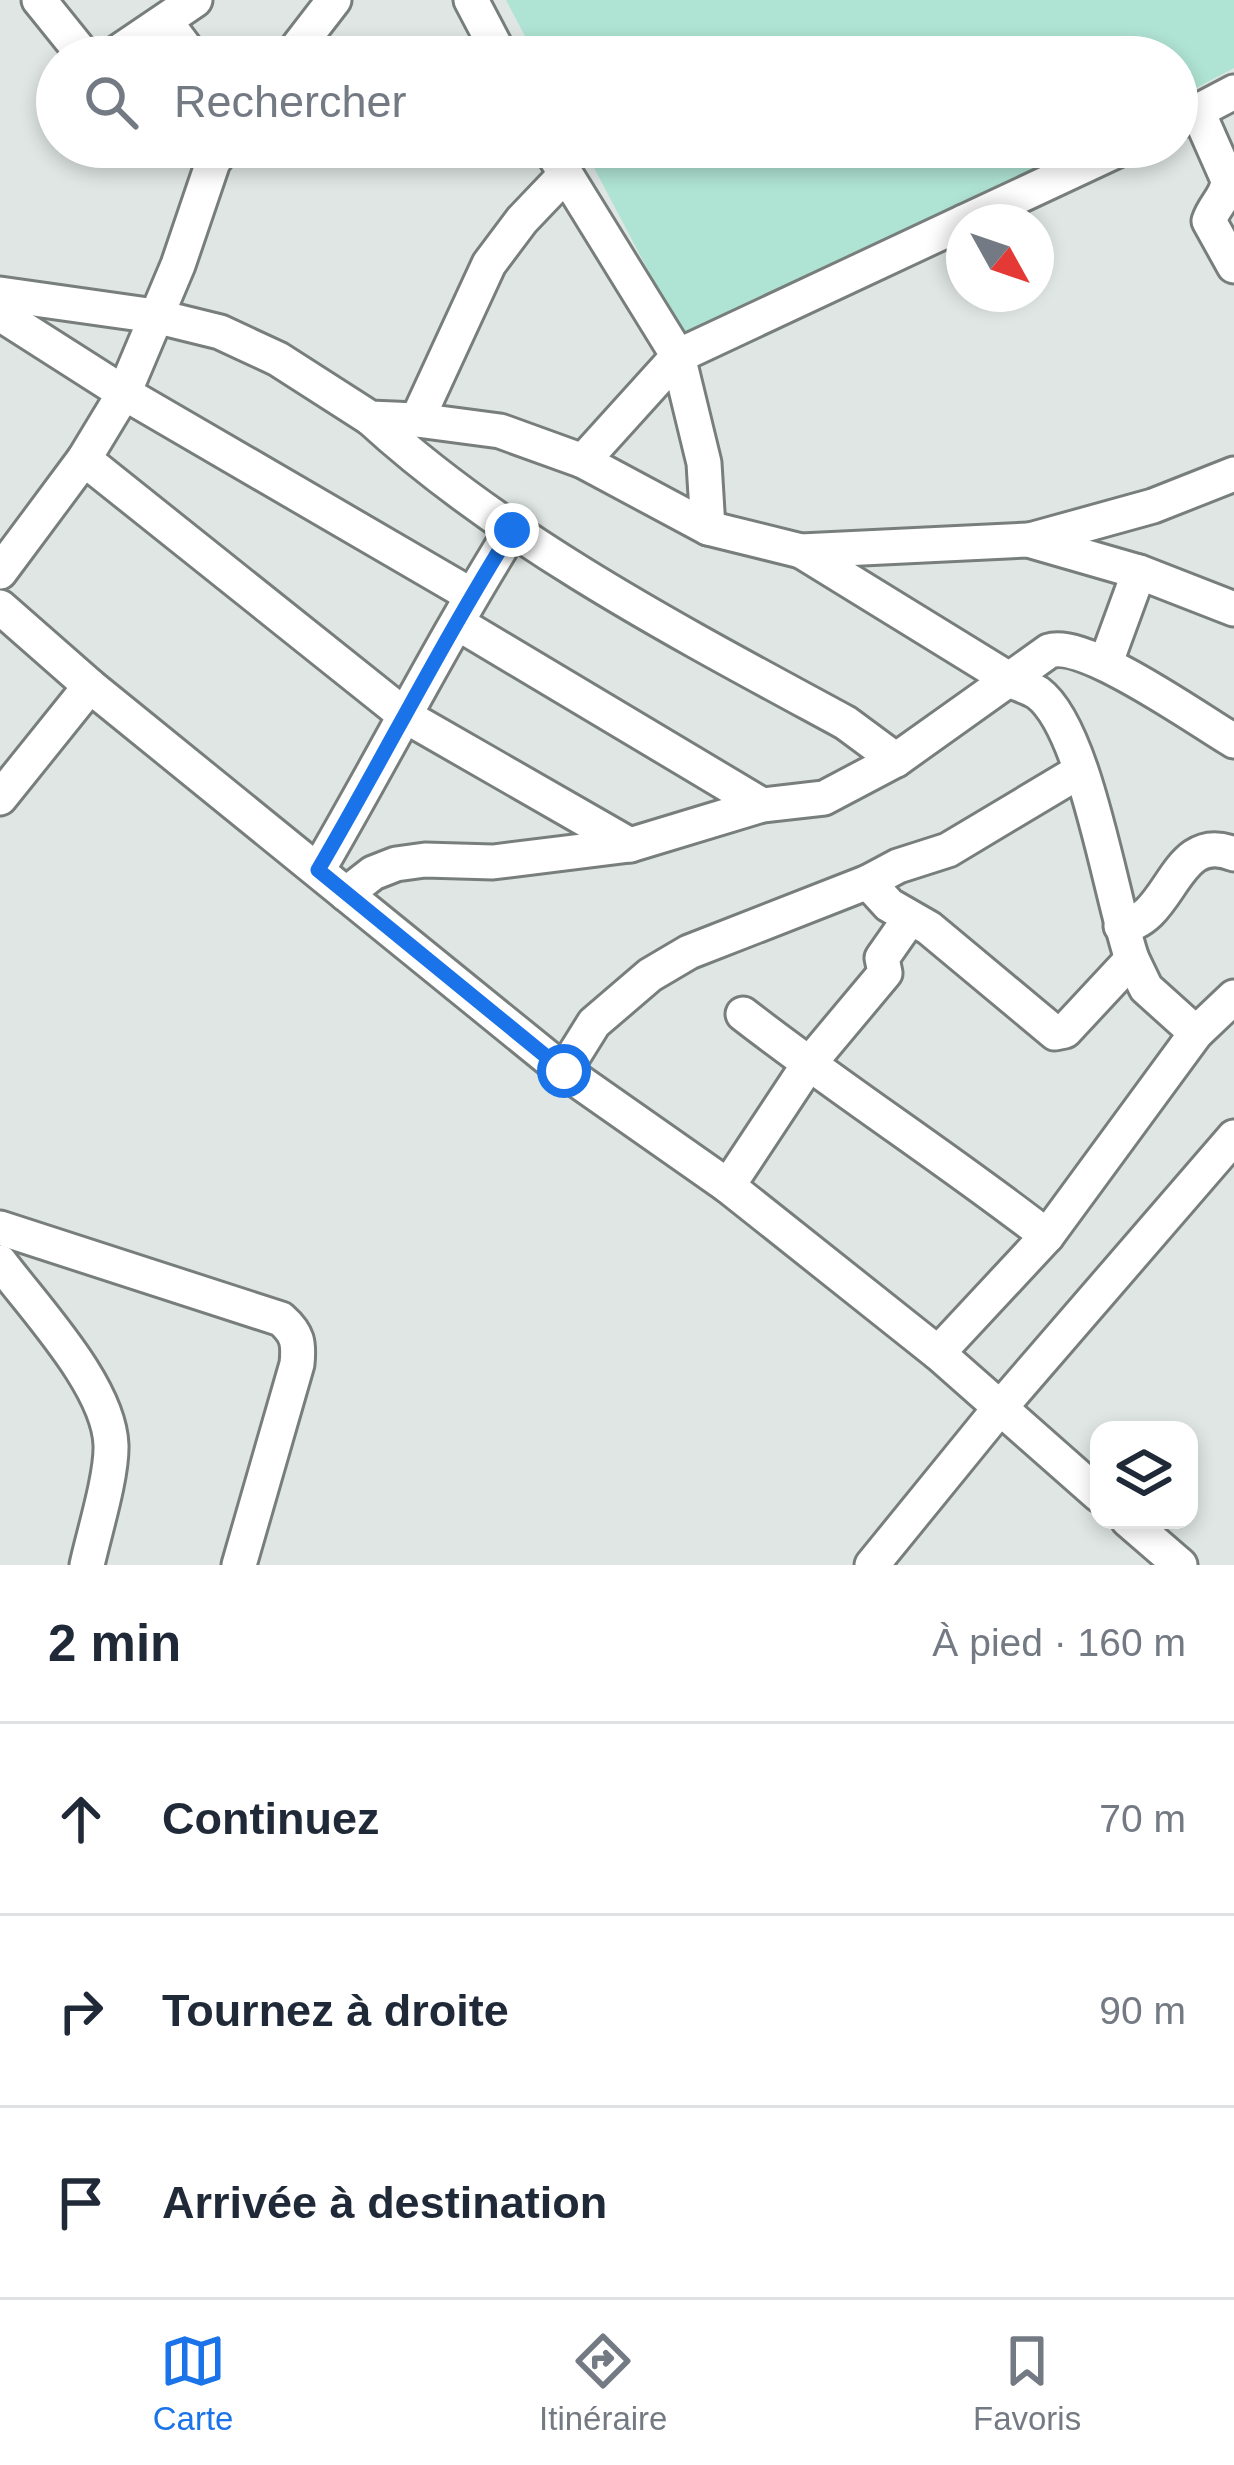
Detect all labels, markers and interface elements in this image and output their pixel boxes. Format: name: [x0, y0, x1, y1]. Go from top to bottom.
search box: [36, 36, 1198, 168]
icon: search: [78, 69, 144, 135]
text: Rechercher: [174, 76, 407, 127]
north arrow: [946, 204, 1054, 312]
route end: [485, 503, 539, 557]
route start: [537, 1044, 591, 1098]
map controls: [1090, 1421, 1198, 1529]
button: layers: [1090, 1421, 1198, 1529]
text: 2 min: [48, 1615, 181, 1672]
text: À pied · 160 m: [932, 1621, 1186, 1664]
icon: ahead: [48, 1786, 114, 1852]
text: Continuez: [162, 1793, 379, 1844]
text: 70 m: [1099, 1797, 1186, 1840]
icon: right: [48, 1978, 114, 2044]
text: Tournez à droite: [162, 1985, 509, 2036]
text: 90 m: [1099, 1989, 1186, 2032]
icon: arrive: [48, 2170, 114, 2236]
text: Arrivée à destination: [162, 2177, 607, 2228]
tab: Carte: [153, 2328, 233, 2438]
tab: Itinéraire: [539, 2328, 667, 2438]
tab: Favoris: [973, 2328, 1081, 2438]

